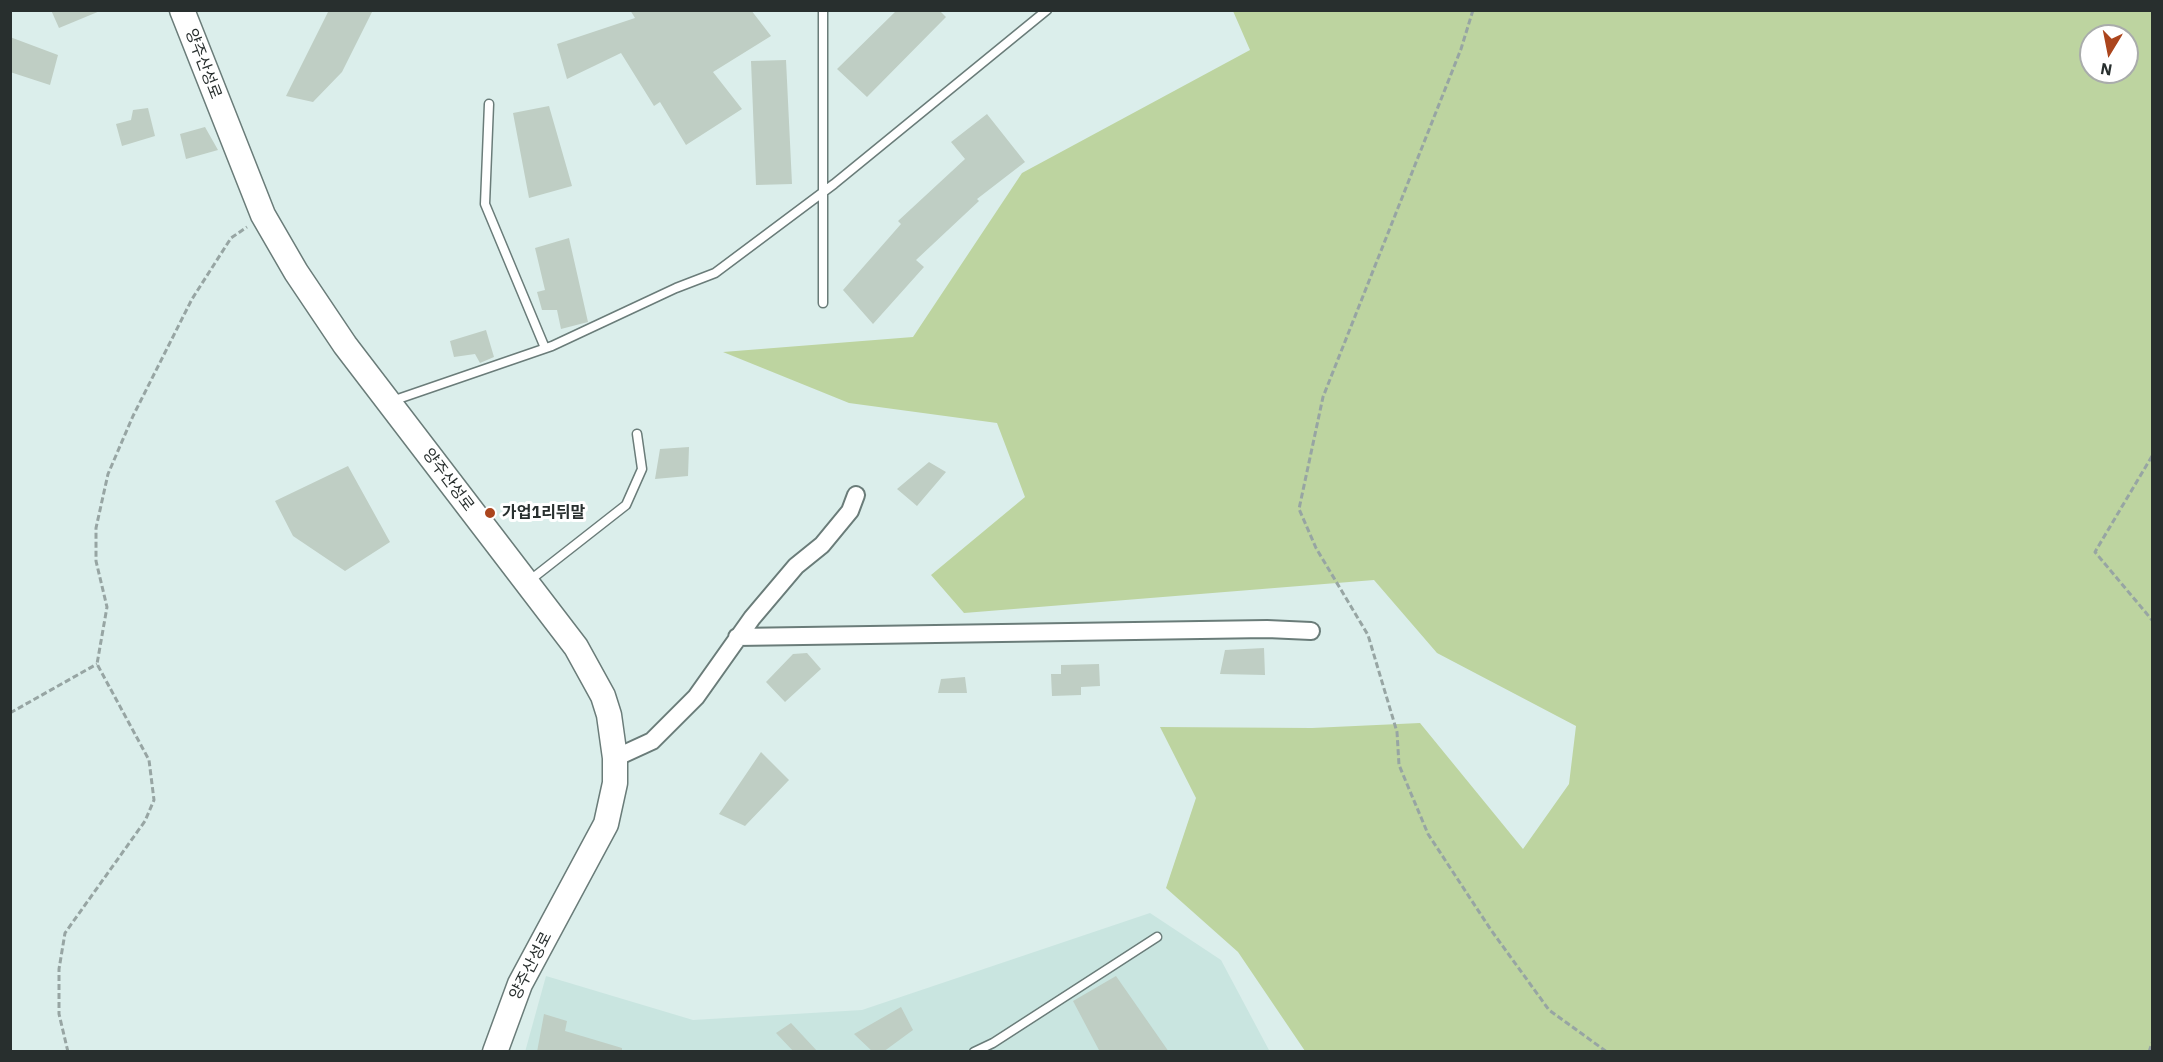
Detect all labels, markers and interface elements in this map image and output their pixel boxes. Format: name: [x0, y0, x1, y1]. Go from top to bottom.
north arrow: [2079, 24, 2139, 84]
street label: 양주산성로: [181, 26, 225, 102]
text: N: [2099, 59, 2114, 81]
street label: 양주산성로: [418, 445, 478, 515]
place label: 가업1리뒤말: [502, 503, 585, 523]
marker: 가업1리뒤말: [483, 506, 497, 520]
street label: 양주산성로: [506, 929, 556, 1003]

